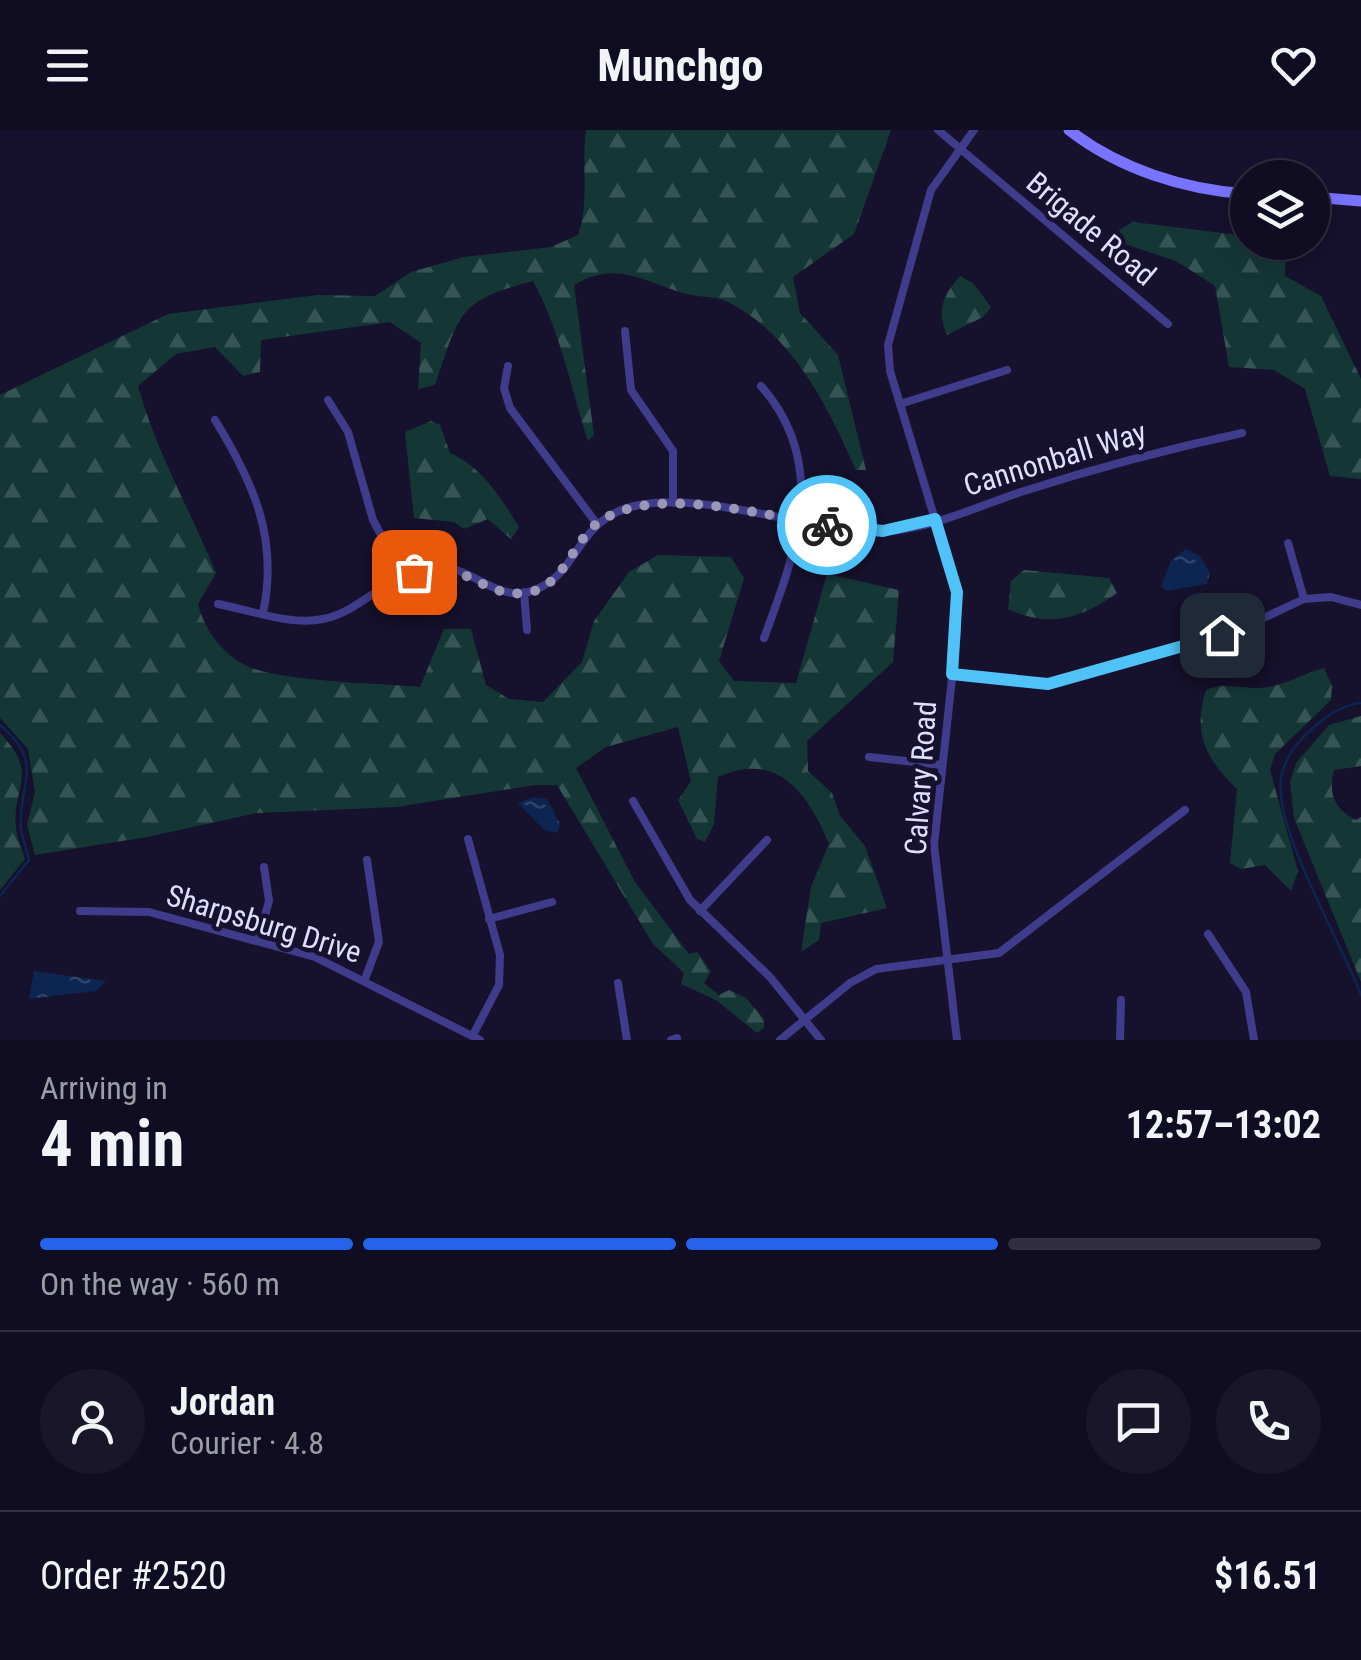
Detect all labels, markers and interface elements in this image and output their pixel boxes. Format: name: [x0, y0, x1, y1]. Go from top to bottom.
icon: menu: [40, 38, 95, 93]
icon: heart: [1266, 38, 1321, 93]
text: Munchgo: [597, 39, 764, 92]
map controls: [1230, 160, 1330, 260]
button: layers: [1230, 160, 1330, 260]
street label: Brigade Road: [1020, 165, 1163, 293]
street label: Cannonball Way: [959, 414, 1150, 503]
courier: [777, 475, 877, 575]
icon: bike: [800, 498, 855, 553]
pin: [372, 530, 457, 615]
icon: bag: [387, 545, 442, 600]
pin: [1180, 593, 1265, 678]
icon: home: [1195, 608, 1250, 663]
street label: Calvary Road: [898, 700, 943, 856]
street label: Sharpsburg Drive: [163, 877, 366, 970]
text: Arriving in: [40, 1069, 168, 1107]
text: 12:57–13:02: [1126, 1103, 1321, 1147]
text: 4 min: [40, 1106, 184, 1182]
text: On the way · 560 m: [40, 1265, 280, 1303]
button: person: [40, 1369, 145, 1474]
button: chat: [1086, 1369, 1191, 1474]
button: phone: [1216, 1369, 1321, 1474]
text: Jordan: [170, 1380, 275, 1424]
text: Courier · 4.8: [170, 1424, 324, 1462]
text: Order #2520: [40, 1554, 227, 1598]
text: $16.51: [1214, 1554, 1321, 1598]

